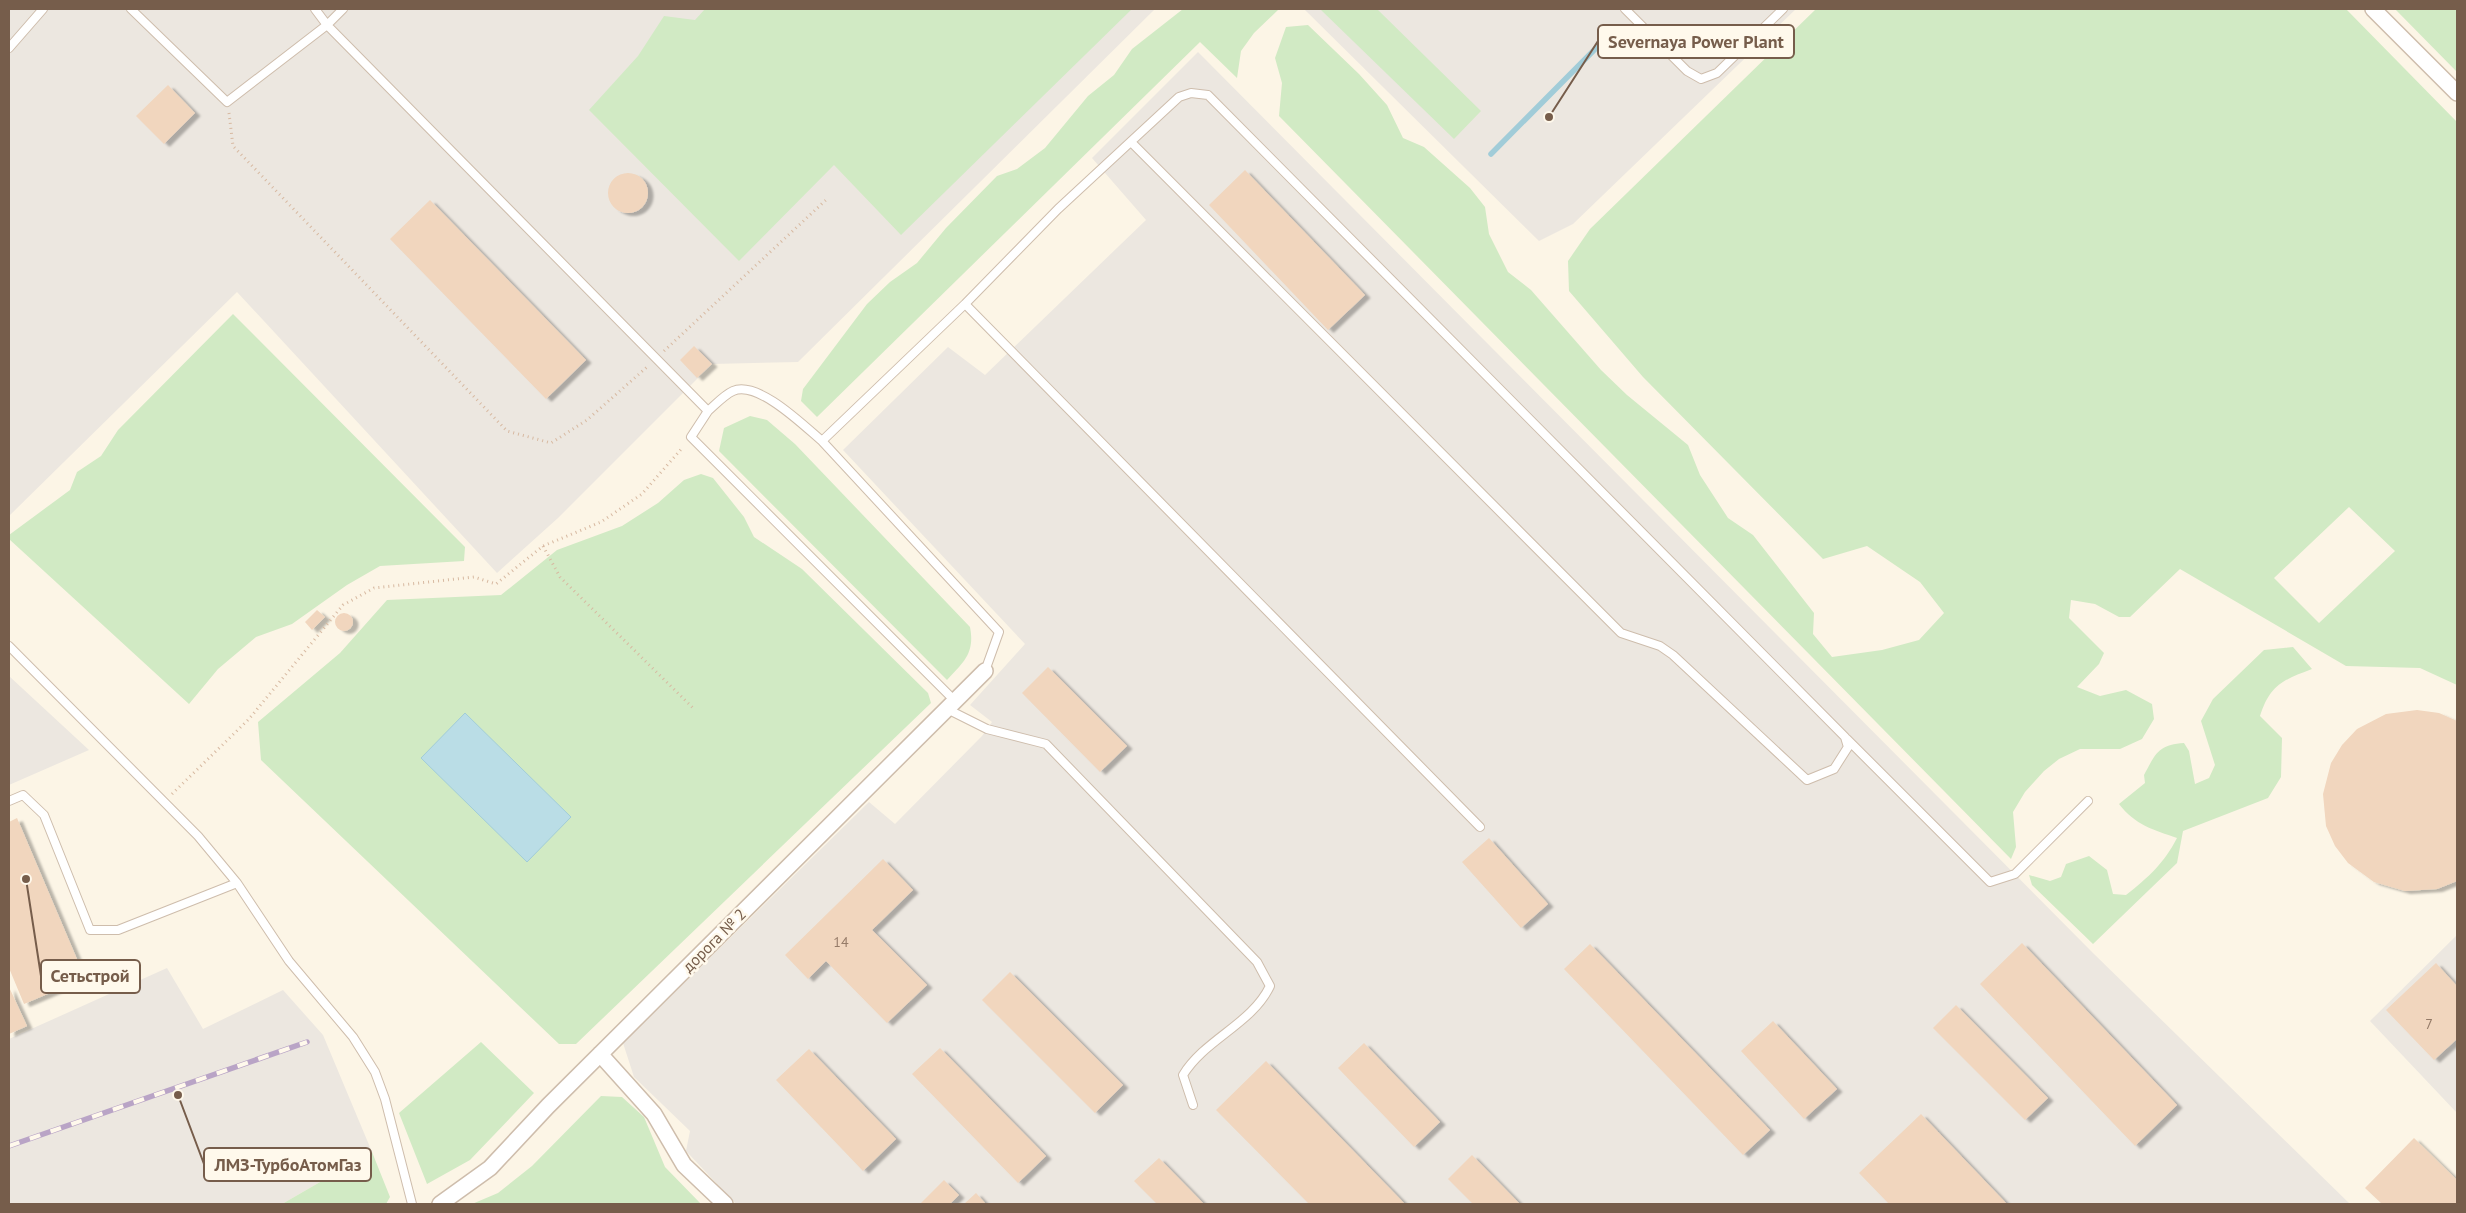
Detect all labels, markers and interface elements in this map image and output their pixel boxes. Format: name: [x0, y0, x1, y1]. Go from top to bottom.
callout: Severnaya Power Plant: [1598, 25, 1794, 58]
text: Severnaya Power Plant: [1608, 30, 1785, 53]
street label: дорога № 2: [678, 904, 750, 976]
house number: 14: [833, 933, 849, 951]
callout: Сетьстрой: [41, 960, 140, 993]
text: Сетьстрой: [50, 964, 130, 987]
house number: 7: [2425, 1015, 2433, 1033]
callout: ЛМЗ-ТурбоАтомГаз: [204, 1148, 371, 1181]
text: ЛМЗ-ТурбоАтомГаз: [213, 1153, 362, 1176]

